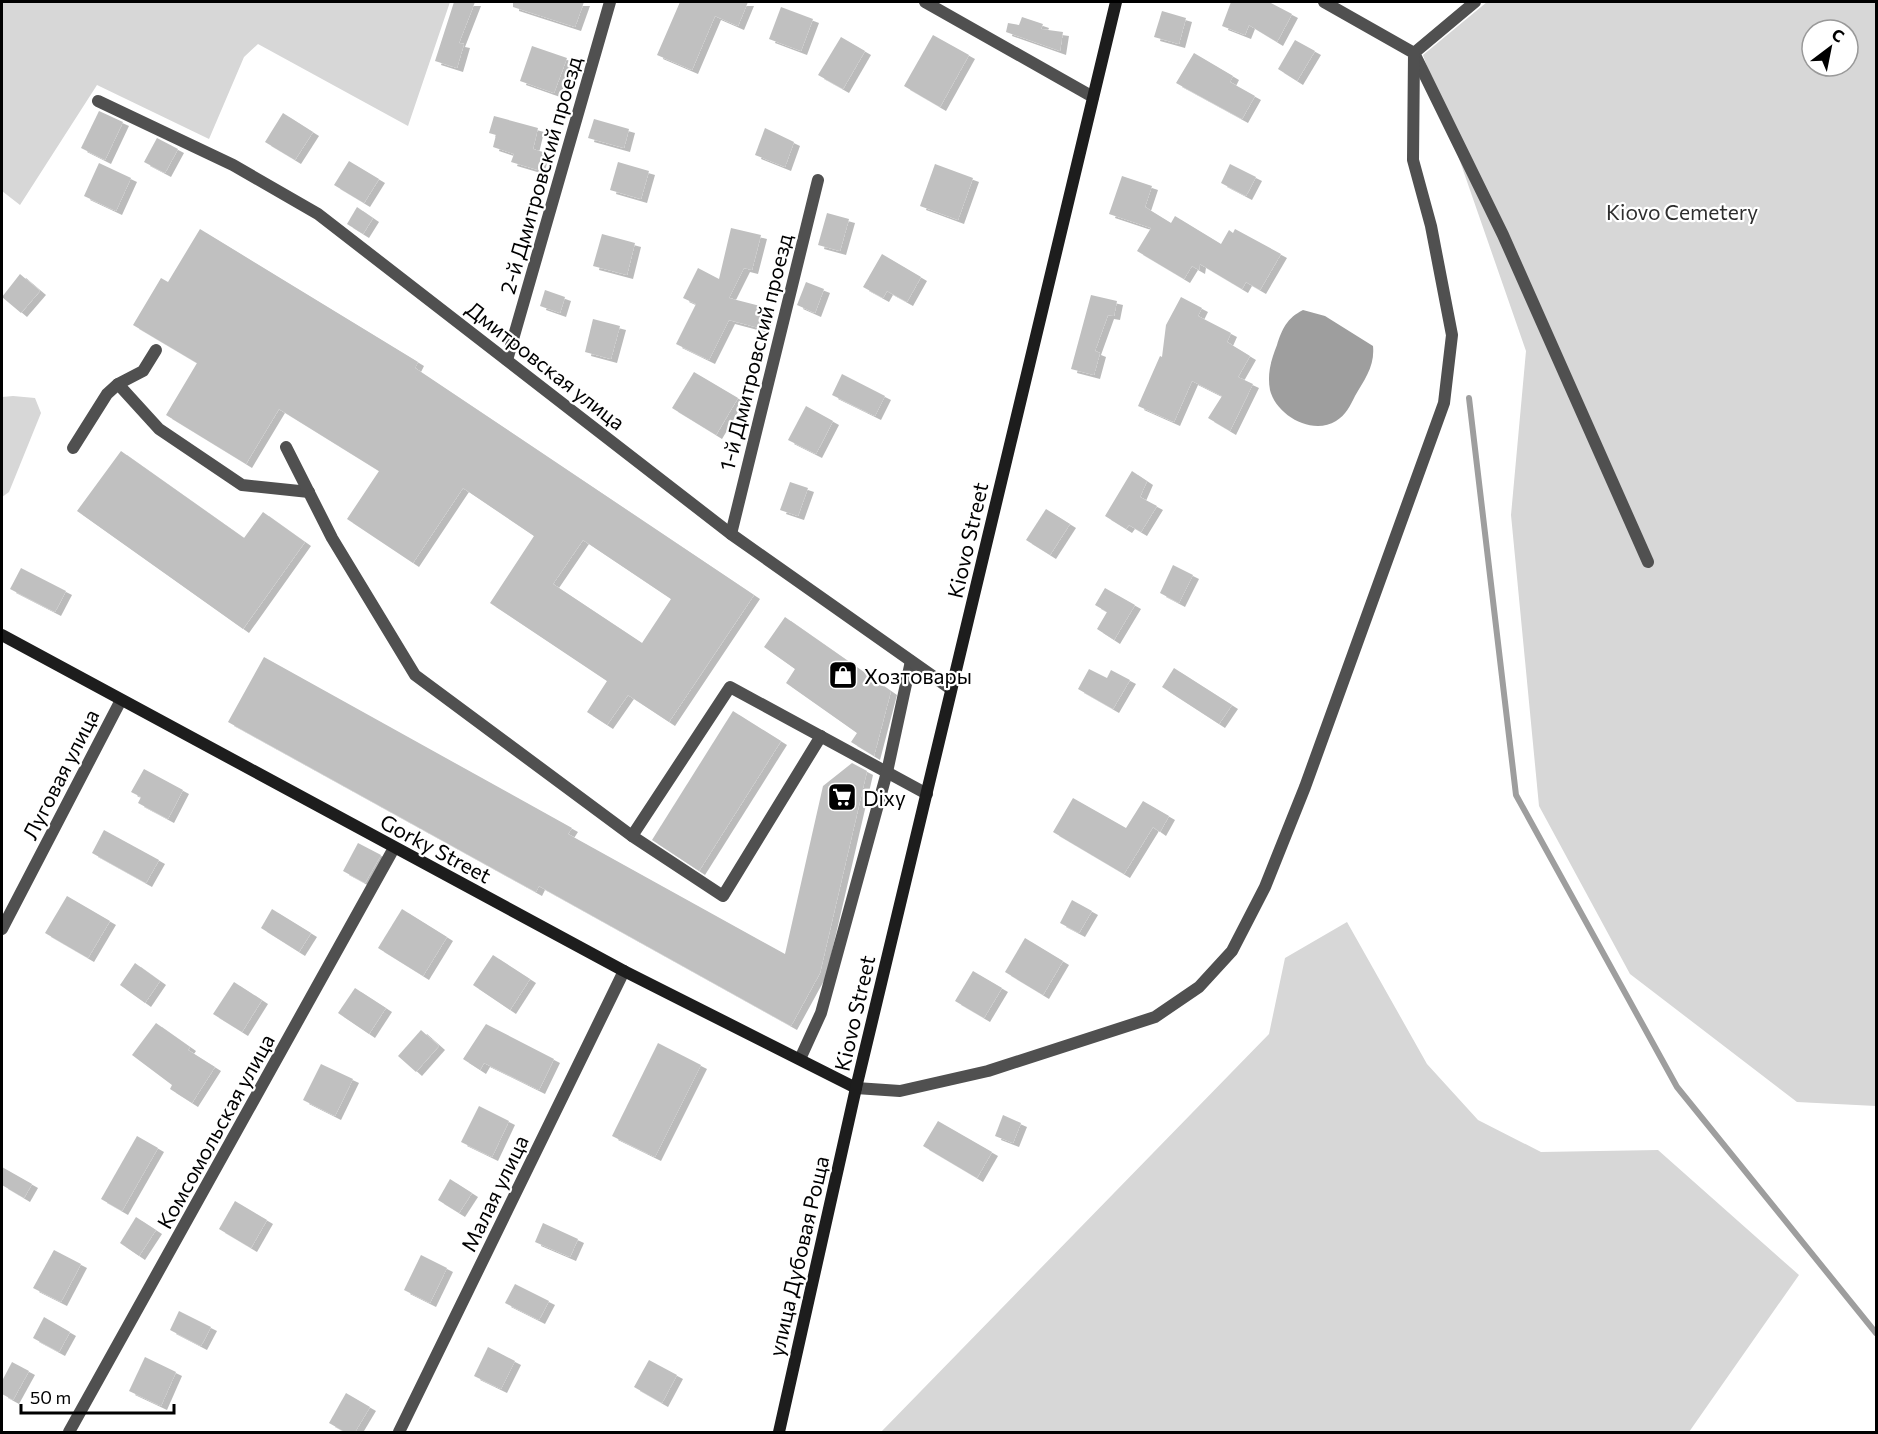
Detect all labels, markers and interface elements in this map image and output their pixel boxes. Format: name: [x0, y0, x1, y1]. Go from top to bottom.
north arrow: [1800, 18, 1860, 78]
text: С: [1829, 24, 1848, 46]
street label: 2-й Дмитровский проезд: [494, 53, 586, 297]
park label: Kiovo Cemetery: [1606, 199, 1758, 224]
street label: 1-й Дмитровский проезд: [713, 231, 797, 473]
street label: Дмитровская улица: [462, 295, 630, 435]
street label: Kiovo Street: [942, 480, 992, 600]
shop icon: Хозтовары: [827, 659, 859, 691]
place label: Хозтовары: [864, 663, 972, 688]
street label: Луговая улица: [16, 705, 104, 843]
supermarket icon: Dixy: [826, 781, 858, 813]
place label: Dixy: [863, 785, 906, 810]
street label: Gorky Street: [376, 808, 496, 888]
street label: Kiovo Street: [829, 953, 879, 1073]
street label: Комсомольская улица: [151, 1029, 279, 1233]
street label: Малая улица: [455, 1131, 533, 1255]
street label: улица Дубовая Роща: [763, 1153, 833, 1359]
scale bar: [21, 1377, 174, 1415]
text: 50 m: [30, 1386, 71, 1408]

